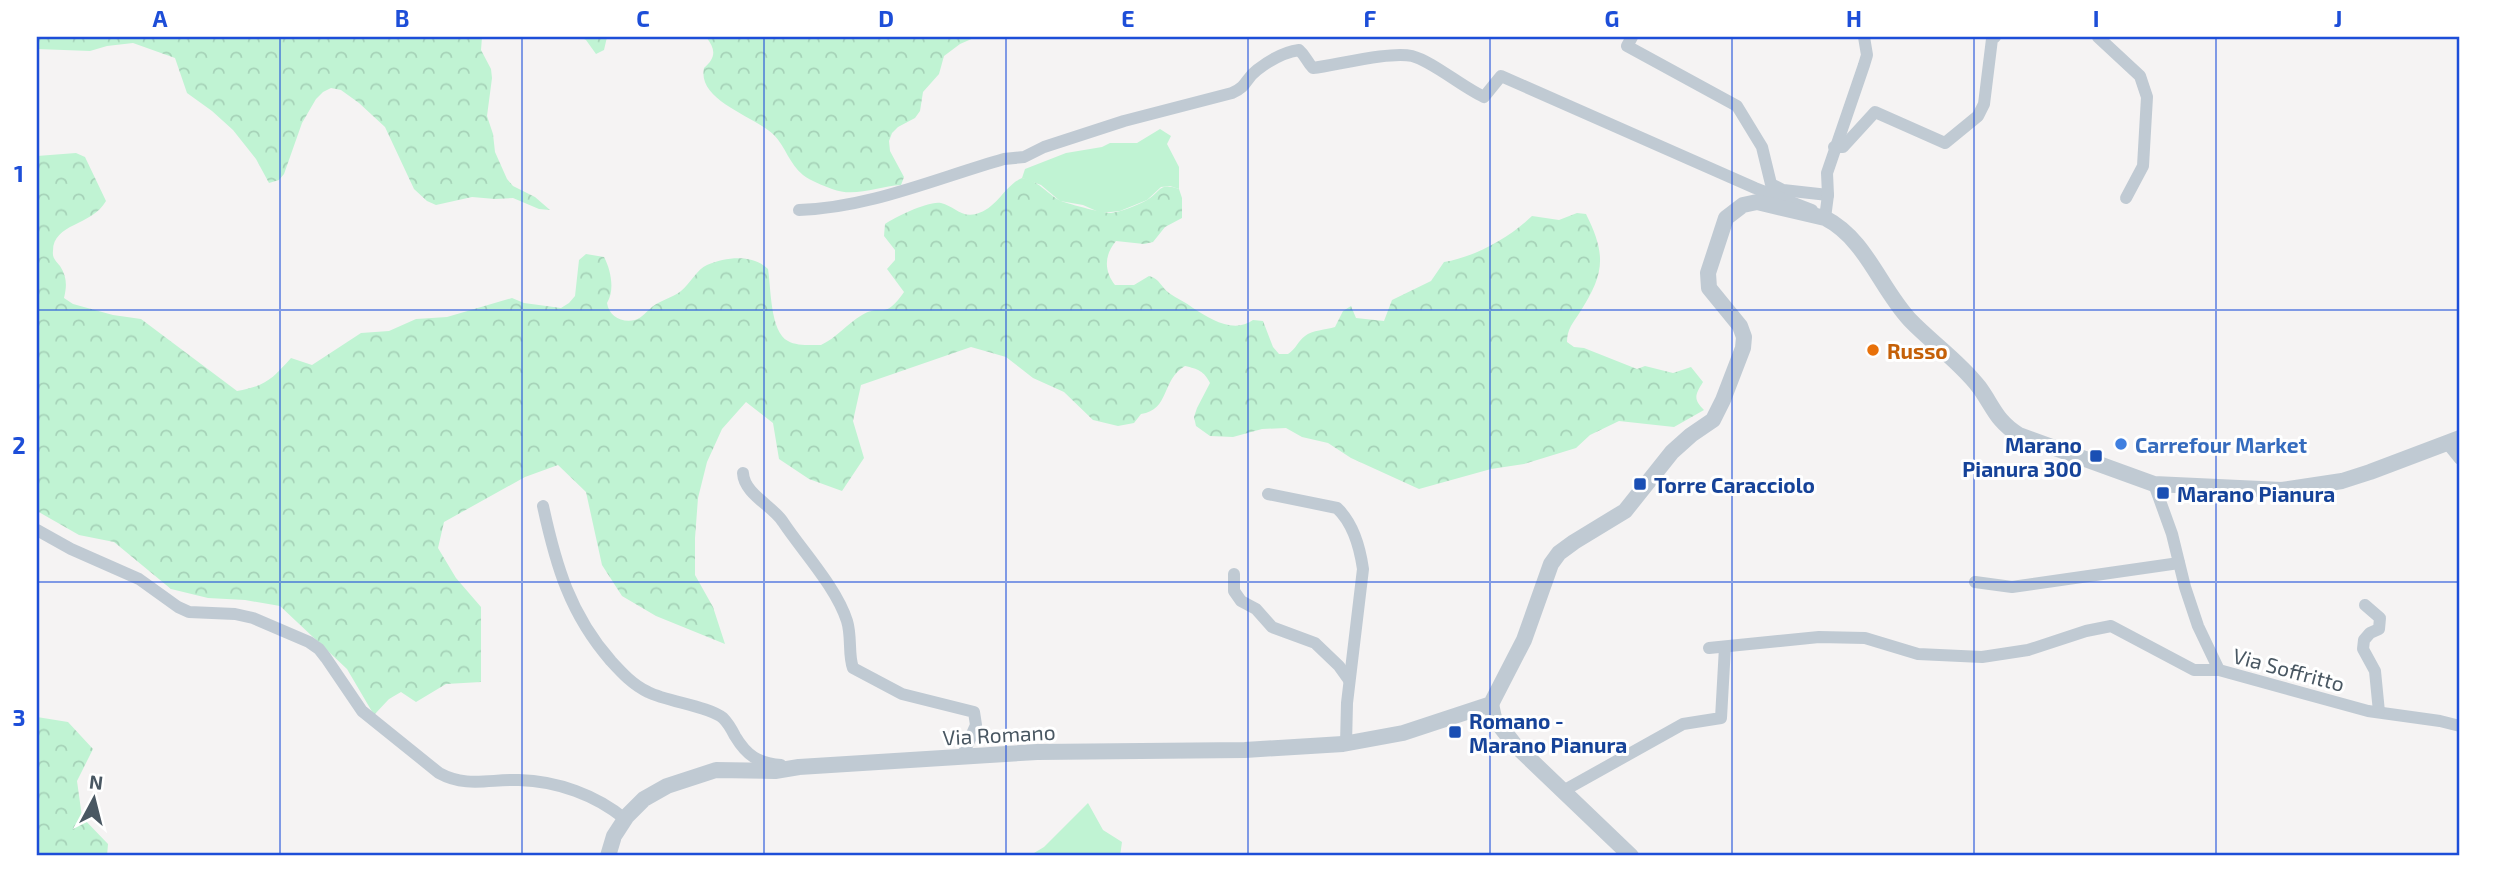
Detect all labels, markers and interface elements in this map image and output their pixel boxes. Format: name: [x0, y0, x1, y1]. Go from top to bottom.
text: A: [152, 4, 168, 32]
text: B: [395, 4, 409, 32]
text: C: [636, 4, 650, 32]
text: D: [878, 4, 894, 32]
text: E: [1121, 4, 1135, 32]
text: F: [1364, 4, 1377, 32]
text: G: [1605, 4, 1619, 32]
text: H: [1846, 4, 1862, 32]
text: I: [2093, 4, 2099, 32]
text: J: [2334, 4, 2342, 32]
text: 1: [14, 159, 24, 187]
place label: Russo: [1887, 338, 1948, 363]
marker: Russo: [1865, 342, 1881, 358]
text: 2: [12, 431, 26, 459]
place label: Marano Pianura 300: [1962, 432, 2082, 481]
place label: Carrefour Market: [2135, 432, 2308, 457]
marker: Carrefour Market: [2113, 436, 2129, 452]
marker: Marano Pianura 300: [2088, 448, 2104, 464]
place label: Torre Caracciolo: [1654, 472, 1815, 497]
marker: Torre Caracciolo: [1632, 476, 1648, 492]
place label: Marano Pianura: [2177, 481, 2335, 506]
marker: Marano Pianura: [2155, 485, 2171, 501]
street label: Via Soffritto: [2231, 642, 2347, 696]
text: 3: [12, 703, 26, 731]
place label: Romano - Marano Pianura: [1469, 708, 1627, 757]
street label: Via Romano: [942, 719, 1056, 749]
marker: Romano - Marano Pianura: [1447, 724, 1463, 740]
north arrow: [60, 764, 130, 834]
text: N: [88, 769, 104, 794]

